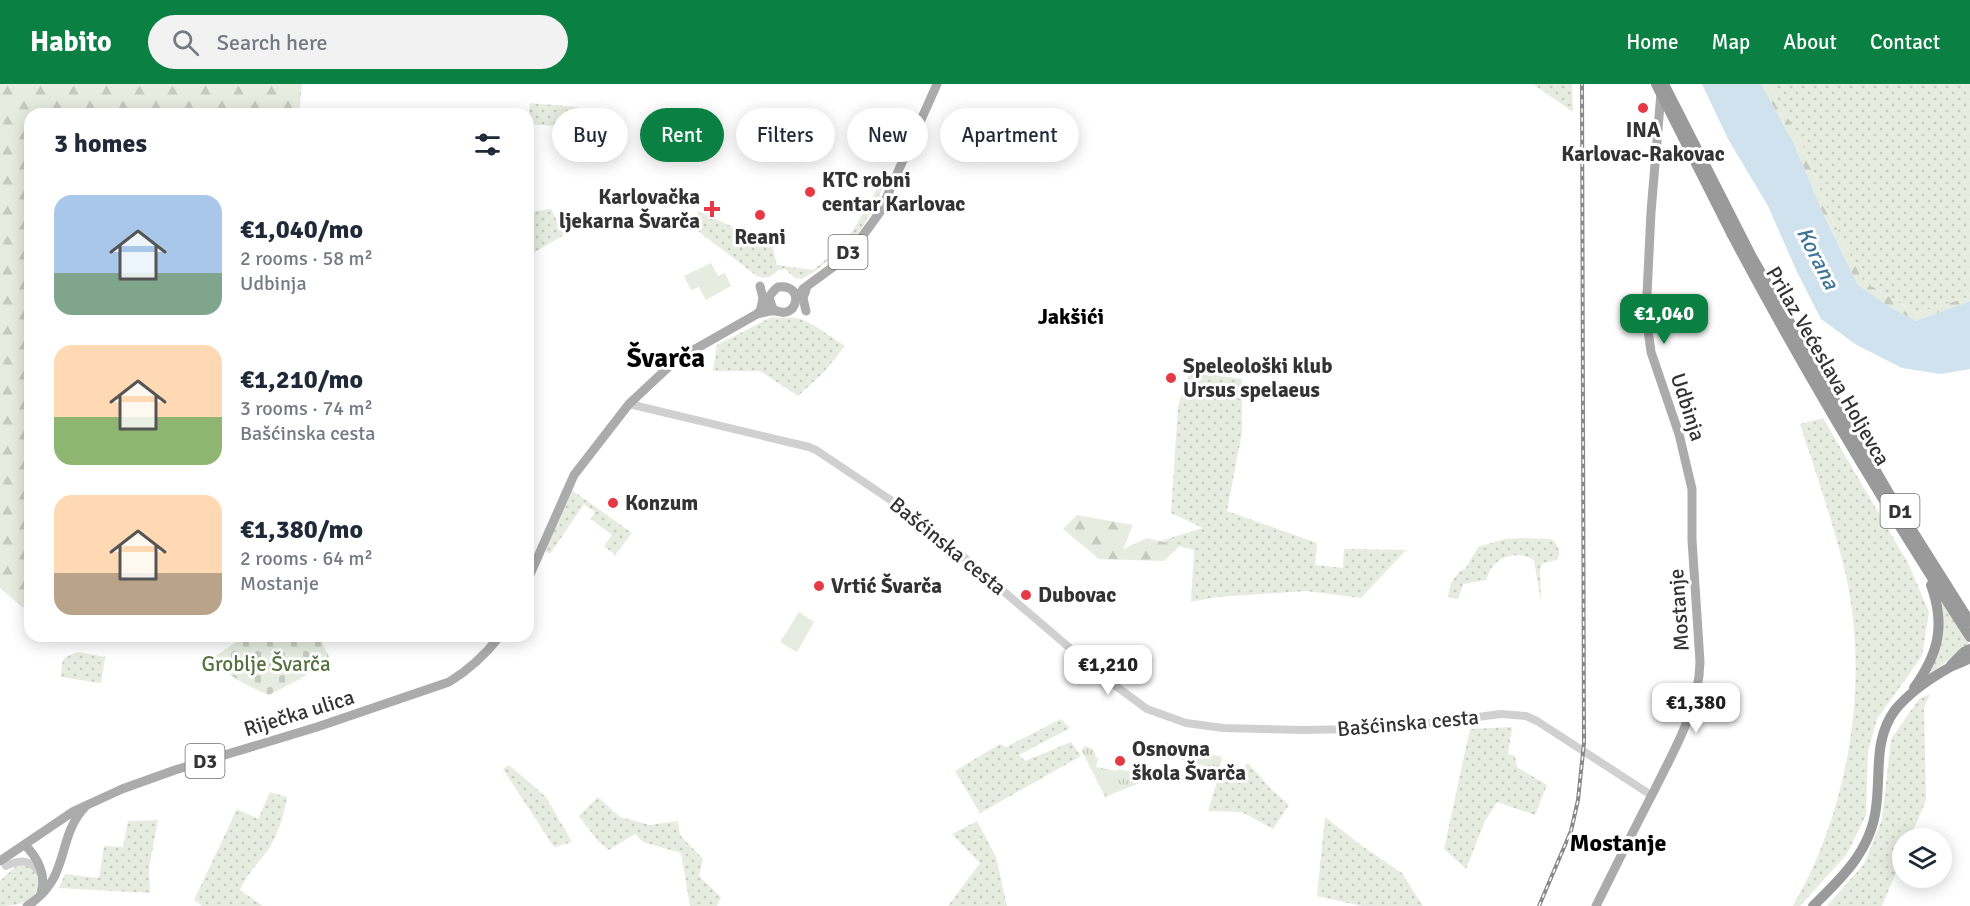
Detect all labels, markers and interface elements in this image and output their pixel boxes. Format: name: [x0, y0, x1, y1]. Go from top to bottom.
search box: [148, 15, 568, 69]
text: Habito: [30, 25, 112, 59]
icon: search: [169, 26, 202, 59]
text: Search here: [217, 29, 328, 56]
text: Home: [1626, 29, 1679, 55]
text: Map: [1712, 29, 1750, 55]
text: About: [1783, 29, 1837, 55]
text: Contact: [1870, 29, 1940, 55]
marker: INA Karlovac-Rakovac: [1636, 101, 1650, 115]
chip: Buy: [552, 108, 628, 162]
chip: Rent: [640, 108, 724, 162]
chip: Filters: [736, 108, 835, 162]
chip: New: [847, 108, 928, 162]
chip: Apartment: [940, 108, 1079, 162]
place label: INA Karlovac-Rakovac: [1561, 117, 1725, 167]
text: 3 homes: [54, 128, 147, 160]
icon: filters: [471, 128, 504, 161]
place label: KTC robni centar Karlovac: [822, 167, 965, 217]
place label: Karlovačka ljekarna Švarča: [559, 184, 700, 234]
marker: KTC robni centar Karlovac: [803, 185, 817, 199]
marker: Karlovačka ljekarna Švarča: [705, 202, 719, 216]
marker: Reani: [753, 208, 767, 222]
text: €1,040/mo: [240, 214, 363, 246]
icon: home: [102, 219, 174, 291]
water label: Korana: [1791, 222, 1845, 294]
place label: Reani: [734, 224, 786, 250]
road number: D3: [828, 235, 868, 269]
text: 2 rooms · 58 m²: [240, 246, 373, 271]
street label: Prilaz Većeslava Holjevca: [1760, 262, 1896, 470]
text: Udbinja: [240, 271, 307, 296]
pin: €1,040: [1615, 294, 1713, 345]
text: €1,040: [1634, 301, 1694, 326]
district label: Jakšići: [1038, 303, 1104, 330]
district label: Švarča: [627, 341, 705, 375]
place label: Speleološki klub Ursus spelaeus: [1183, 353, 1332, 403]
text: €1,210/mo: [240, 364, 363, 396]
icon: home: [102, 369, 174, 441]
street label: Udbinja: [1665, 370, 1711, 444]
marker: Speleološki klub Ursus spelaeus: [1164, 371, 1178, 385]
text: 3 rooms · 74 m²: [240, 396, 373, 421]
text: Bašćinska cesta: [240, 421, 375, 446]
place label: Konzum: [625, 490, 698, 516]
street label: Bašćinska cesta: [885, 491, 1011, 601]
road number: D1: [1880, 494, 1920, 528]
marker: Konzum: [606, 496, 620, 510]
text: €1,380/mo: [240, 514, 363, 546]
icon: home: [102, 519, 174, 591]
text: 2 rooms · 64 m²: [240, 546, 373, 571]
street label: Mostanje: [1663, 568, 1695, 652]
text: Mostanje: [240, 571, 319, 596]
place label: Vrtić Švarča: [831, 573, 942, 599]
marker: Vrtić Švarča: [812, 579, 826, 593]
place label: Dubovac: [1038, 582, 1116, 608]
marker: Dubovac: [1019, 588, 1033, 602]
pin: €1,210: [1059, 645, 1157, 696]
park label: Groblje Švarča: [201, 651, 331, 677]
text: €1,210: [1078, 652, 1138, 677]
pin: €1,380: [1647, 683, 1745, 734]
street label: Riječka ulica: [241, 684, 357, 742]
text: €1,380: [1666, 690, 1726, 715]
street label: Bašćinska cesta: [1336, 704, 1480, 742]
place label: Osnovna škola Švarča: [1132, 736, 1246, 786]
road number: D3: [186, 744, 224, 778]
marker: Osnovna škola Švarča: [1113, 754, 1127, 768]
district label: Mostanje: [1570, 828, 1666, 858]
map controls: [1892, 828, 1952, 888]
button: layers: [1892, 828, 1952, 888]

